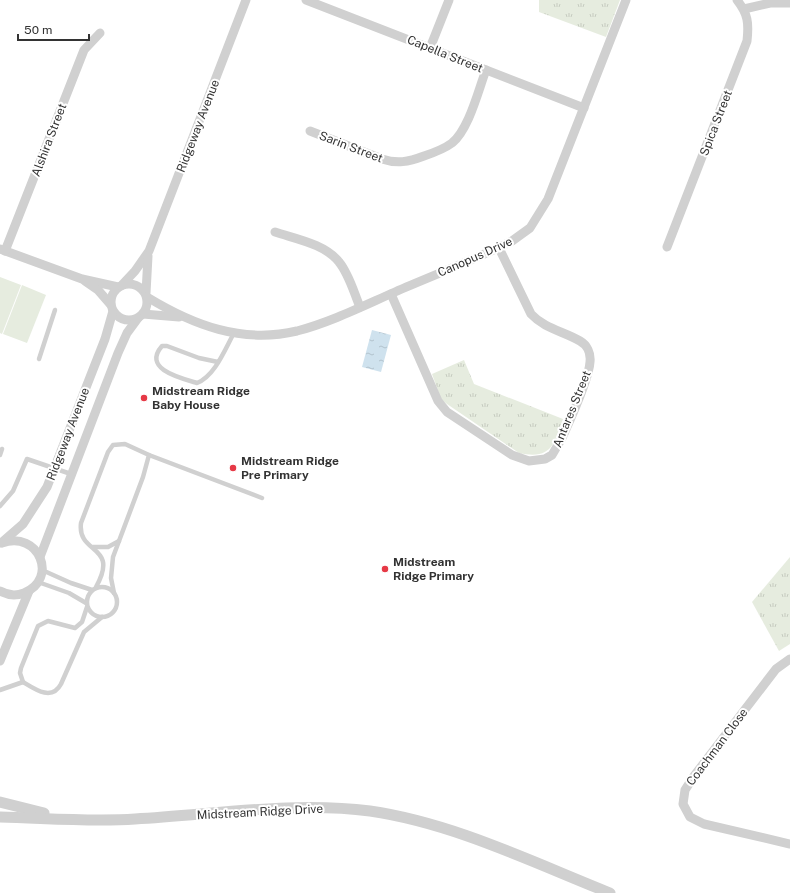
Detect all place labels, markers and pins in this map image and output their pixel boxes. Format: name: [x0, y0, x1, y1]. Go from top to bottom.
place label: Midstream Ridge Baby House: [152, 384, 250, 412]
marker: Midstream Ridge Baby House: [139, 393, 149, 403]
place label: Midstream Ridge Pre Primary: [241, 454, 339, 482]
marker: Midstream Ridge Pre Primary: [228, 463, 238, 473]
place label: Midstream Ridge Primary: [393, 555, 474, 583]
marker: Midstream Ridge Primary: [380, 564, 390, 574]

